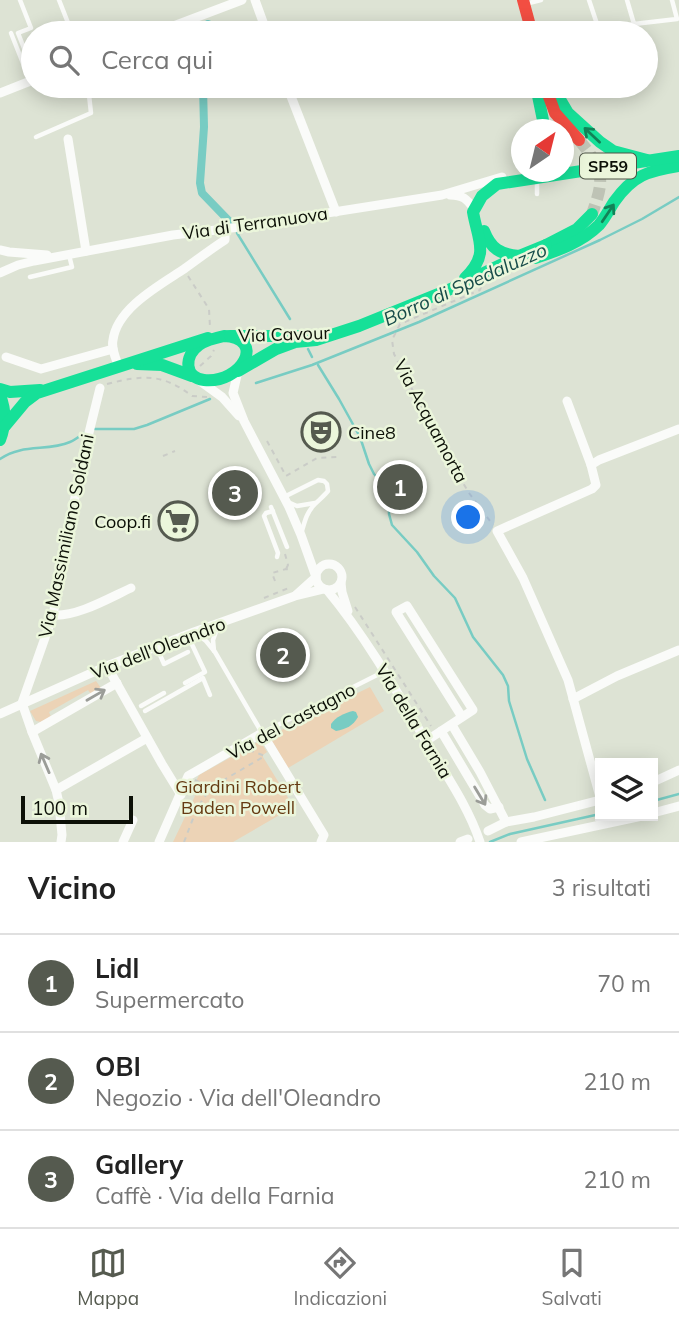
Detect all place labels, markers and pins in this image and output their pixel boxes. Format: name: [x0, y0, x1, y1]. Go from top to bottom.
theatre icon: Cine8: [300, 411, 342, 453]
place label: Cine8: [348, 421, 396, 444]
pin: 1: [377, 461, 423, 513]
pin: 3: [212, 467, 258, 519]
supermarket icon: Coop.fi: [157, 500, 199, 542]
place label: Coop.fi: [94, 510, 151, 533]
pin: 2: [260, 629, 306, 681]

